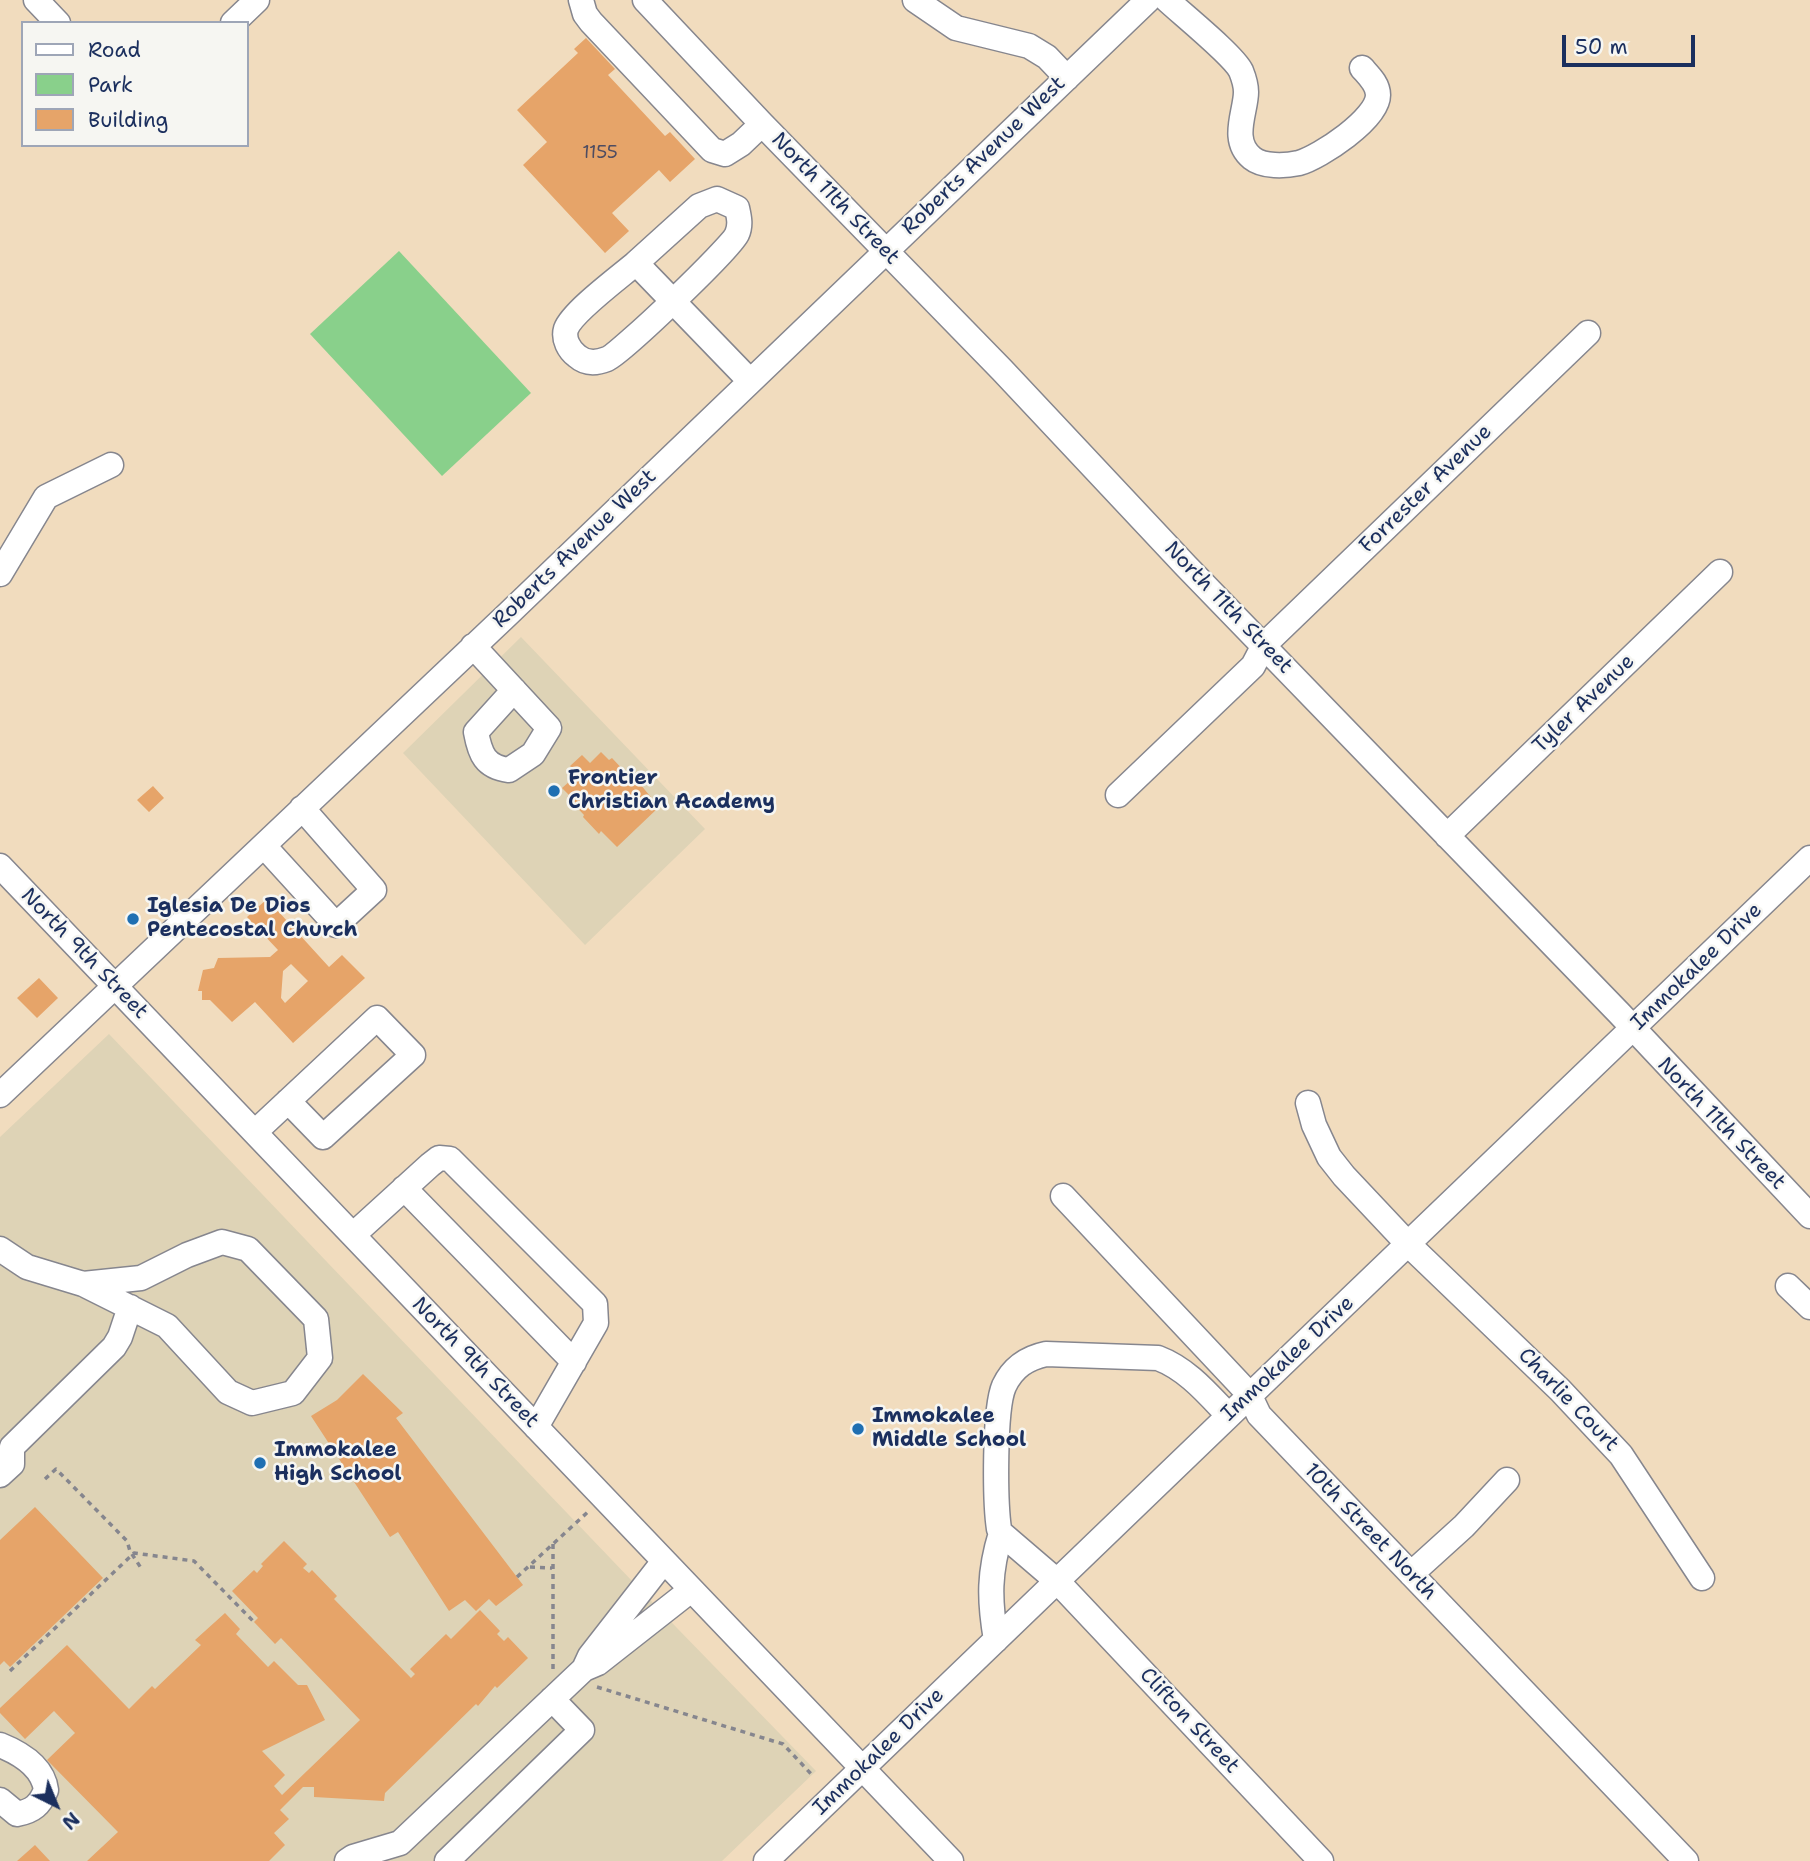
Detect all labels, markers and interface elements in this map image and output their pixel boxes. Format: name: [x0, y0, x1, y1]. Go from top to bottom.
legend: [21, 21, 248, 147]
scale bar: [1565, 21, 1698, 65]
text: 50 m: [1575, 33, 1628, 61]
text: Road: [88, 36, 141, 64]
text: Park: [88, 71, 133, 99]
street label: Roberts Avenue West: [897, 71, 1071, 241]
text: Building: [88, 106, 168, 134]
street label: North 11th Street: [766, 128, 904, 270]
house number: 1155: [582, 142, 618, 164]
street label: Forrester Avenue: [1355, 419, 1497, 559]
street label: Roberts Avenue West: [488, 464, 662, 634]
street label: North 11th Street: [1159, 537, 1297, 679]
street label: Tyler Avenue: [1528, 649, 1640, 759]
place label: Frontier Christian Academy: [568, 766, 775, 816]
marker: Frontier Christian Academy: [546, 783, 562, 799]
street label: North 9th Street: [15, 883, 153, 1025]
place label: Iglesia De Dios Pentecostal Church: [147, 894, 358, 944]
street label: Immokalee Drive: [1626, 898, 1768, 1036]
marker: Iglesia De Dios Pentecostal Church: [125, 911, 141, 927]
street label: North 11th Street: [1652, 1053, 1790, 1195]
street label: Immokalee Drive: [1216, 1291, 1360, 1427]
street label: North 9th Street: [406, 1292, 544, 1434]
street label: Charlie Court: [1512, 1343, 1624, 1457]
place label: Immokalee Middle School: [872, 1404, 1026, 1454]
marker: Immokalee Middle School: [850, 1421, 866, 1437]
place label: Immokalee High School: [274, 1438, 402, 1488]
marker: Immokalee High School: [252, 1455, 268, 1471]
street label: 10th Street North: [1298, 1458, 1442, 1606]
street label: Clifton Street: [1134, 1663, 1244, 1779]
street label: Immokalee Drive: [808, 1683, 950, 1821]
north arrow: [21, 1770, 91, 1840]
text: N: [57, 1806, 85, 1835]

